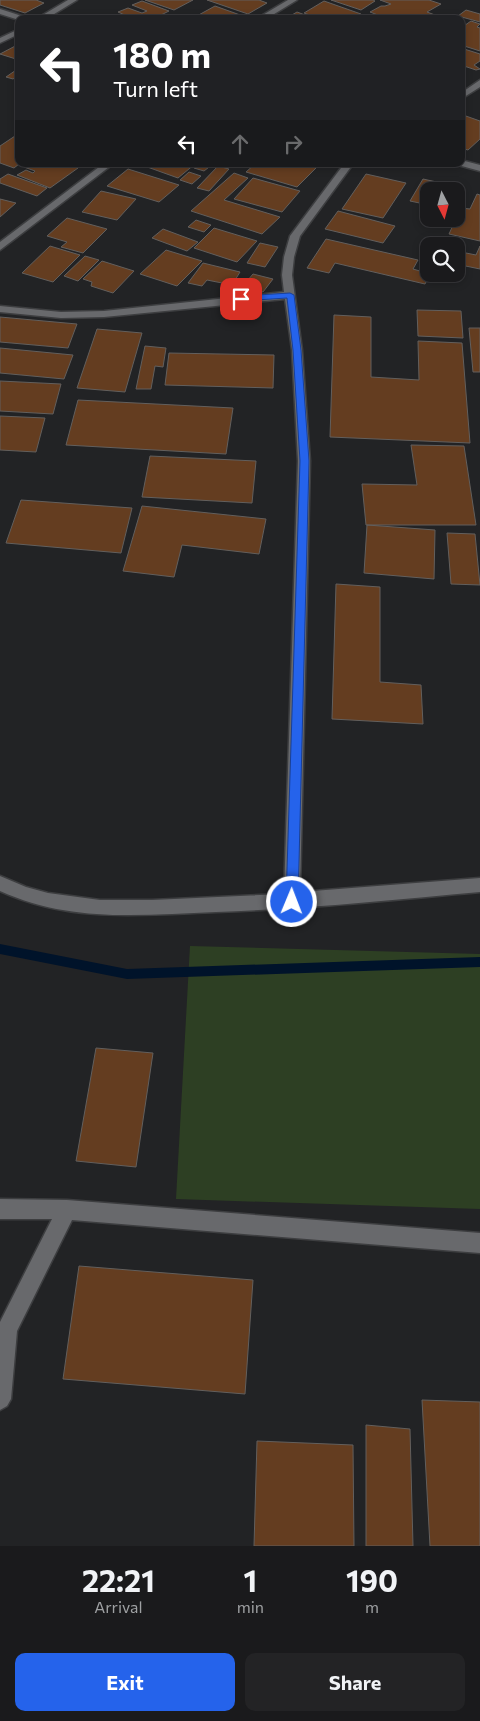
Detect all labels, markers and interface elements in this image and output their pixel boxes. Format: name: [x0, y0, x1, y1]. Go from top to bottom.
text: 180 m: [113, 32, 211, 75]
icon: left: [30, 35, 95, 100]
text: Turn left: [113, 75, 198, 102]
icon: left: [173, 130, 201, 158]
icon: ahead: [226, 130, 254, 158]
icon: right: [279, 130, 307, 158]
north arrow: [420, 182, 465, 228]
map controls: [420, 182, 465, 282]
button: search: [420, 237, 465, 282]
pin: [220, 278, 262, 320]
icon: arrive: [227, 285, 255, 313]
position arrow: [265, 875, 317, 927]
text: 22:21: [82, 1561, 155, 1598]
text: 1: [244, 1561, 257, 1598]
text: 190: [346, 1561, 398, 1598]
text: Arrival: [94, 1597, 143, 1616]
text: min: [237, 1597, 264, 1616]
text: m: [365, 1597, 379, 1616]
button: Exit: [15, 1653, 235, 1711]
button: Share: [245, 1653, 465, 1711]

